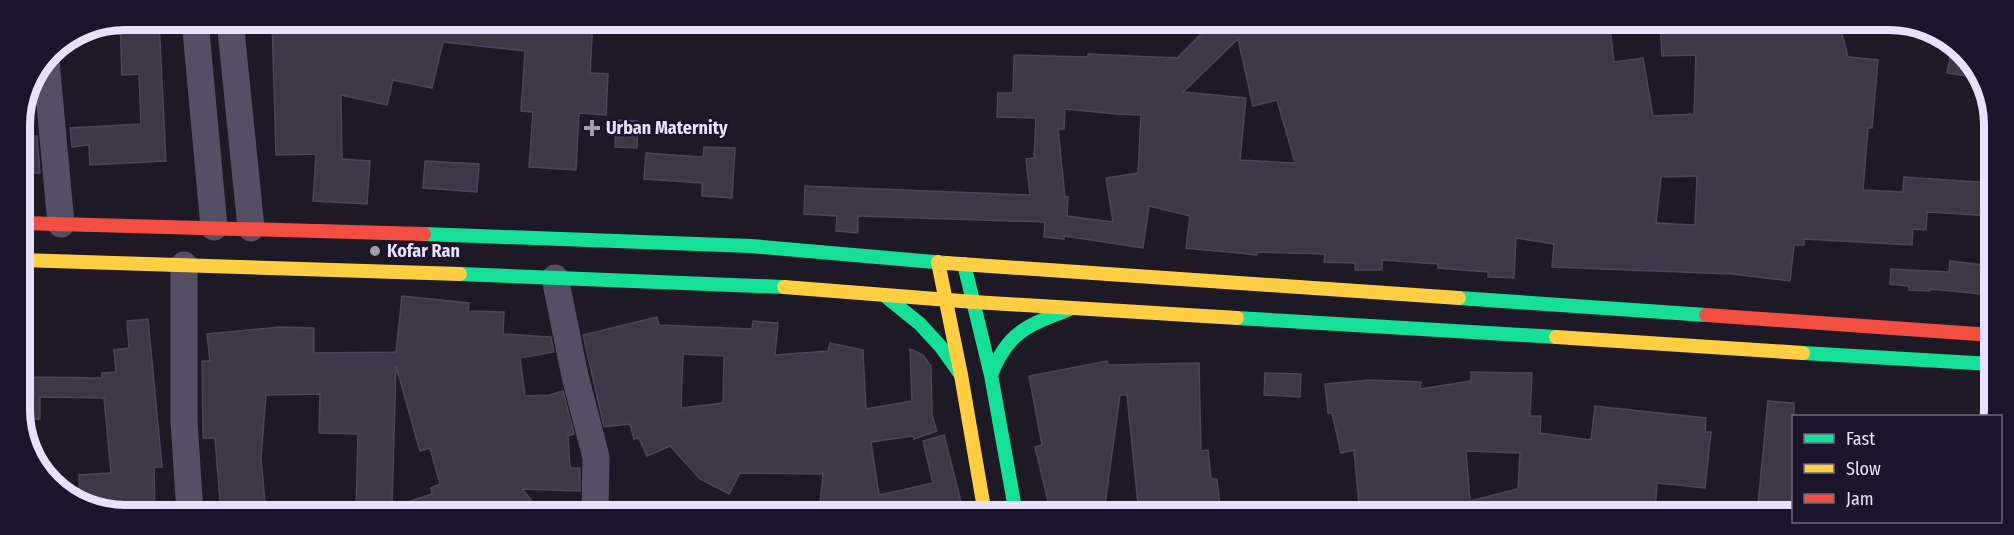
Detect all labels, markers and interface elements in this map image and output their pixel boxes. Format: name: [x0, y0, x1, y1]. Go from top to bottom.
place label: Urban Maternity: [606, 117, 728, 139]
marker: Urban Maternity: [583, 119, 601, 137]
place label: Kofar Ran: [387, 240, 460, 262]
marker: Kofar Ran: [368, 244, 382, 258]
legend: [1792, 415, 2002, 523]
text: Fast: [1846, 428, 1875, 450]
text: Slow: [1846, 458, 1881, 480]
text: Jam: [1846, 488, 1874, 510]

